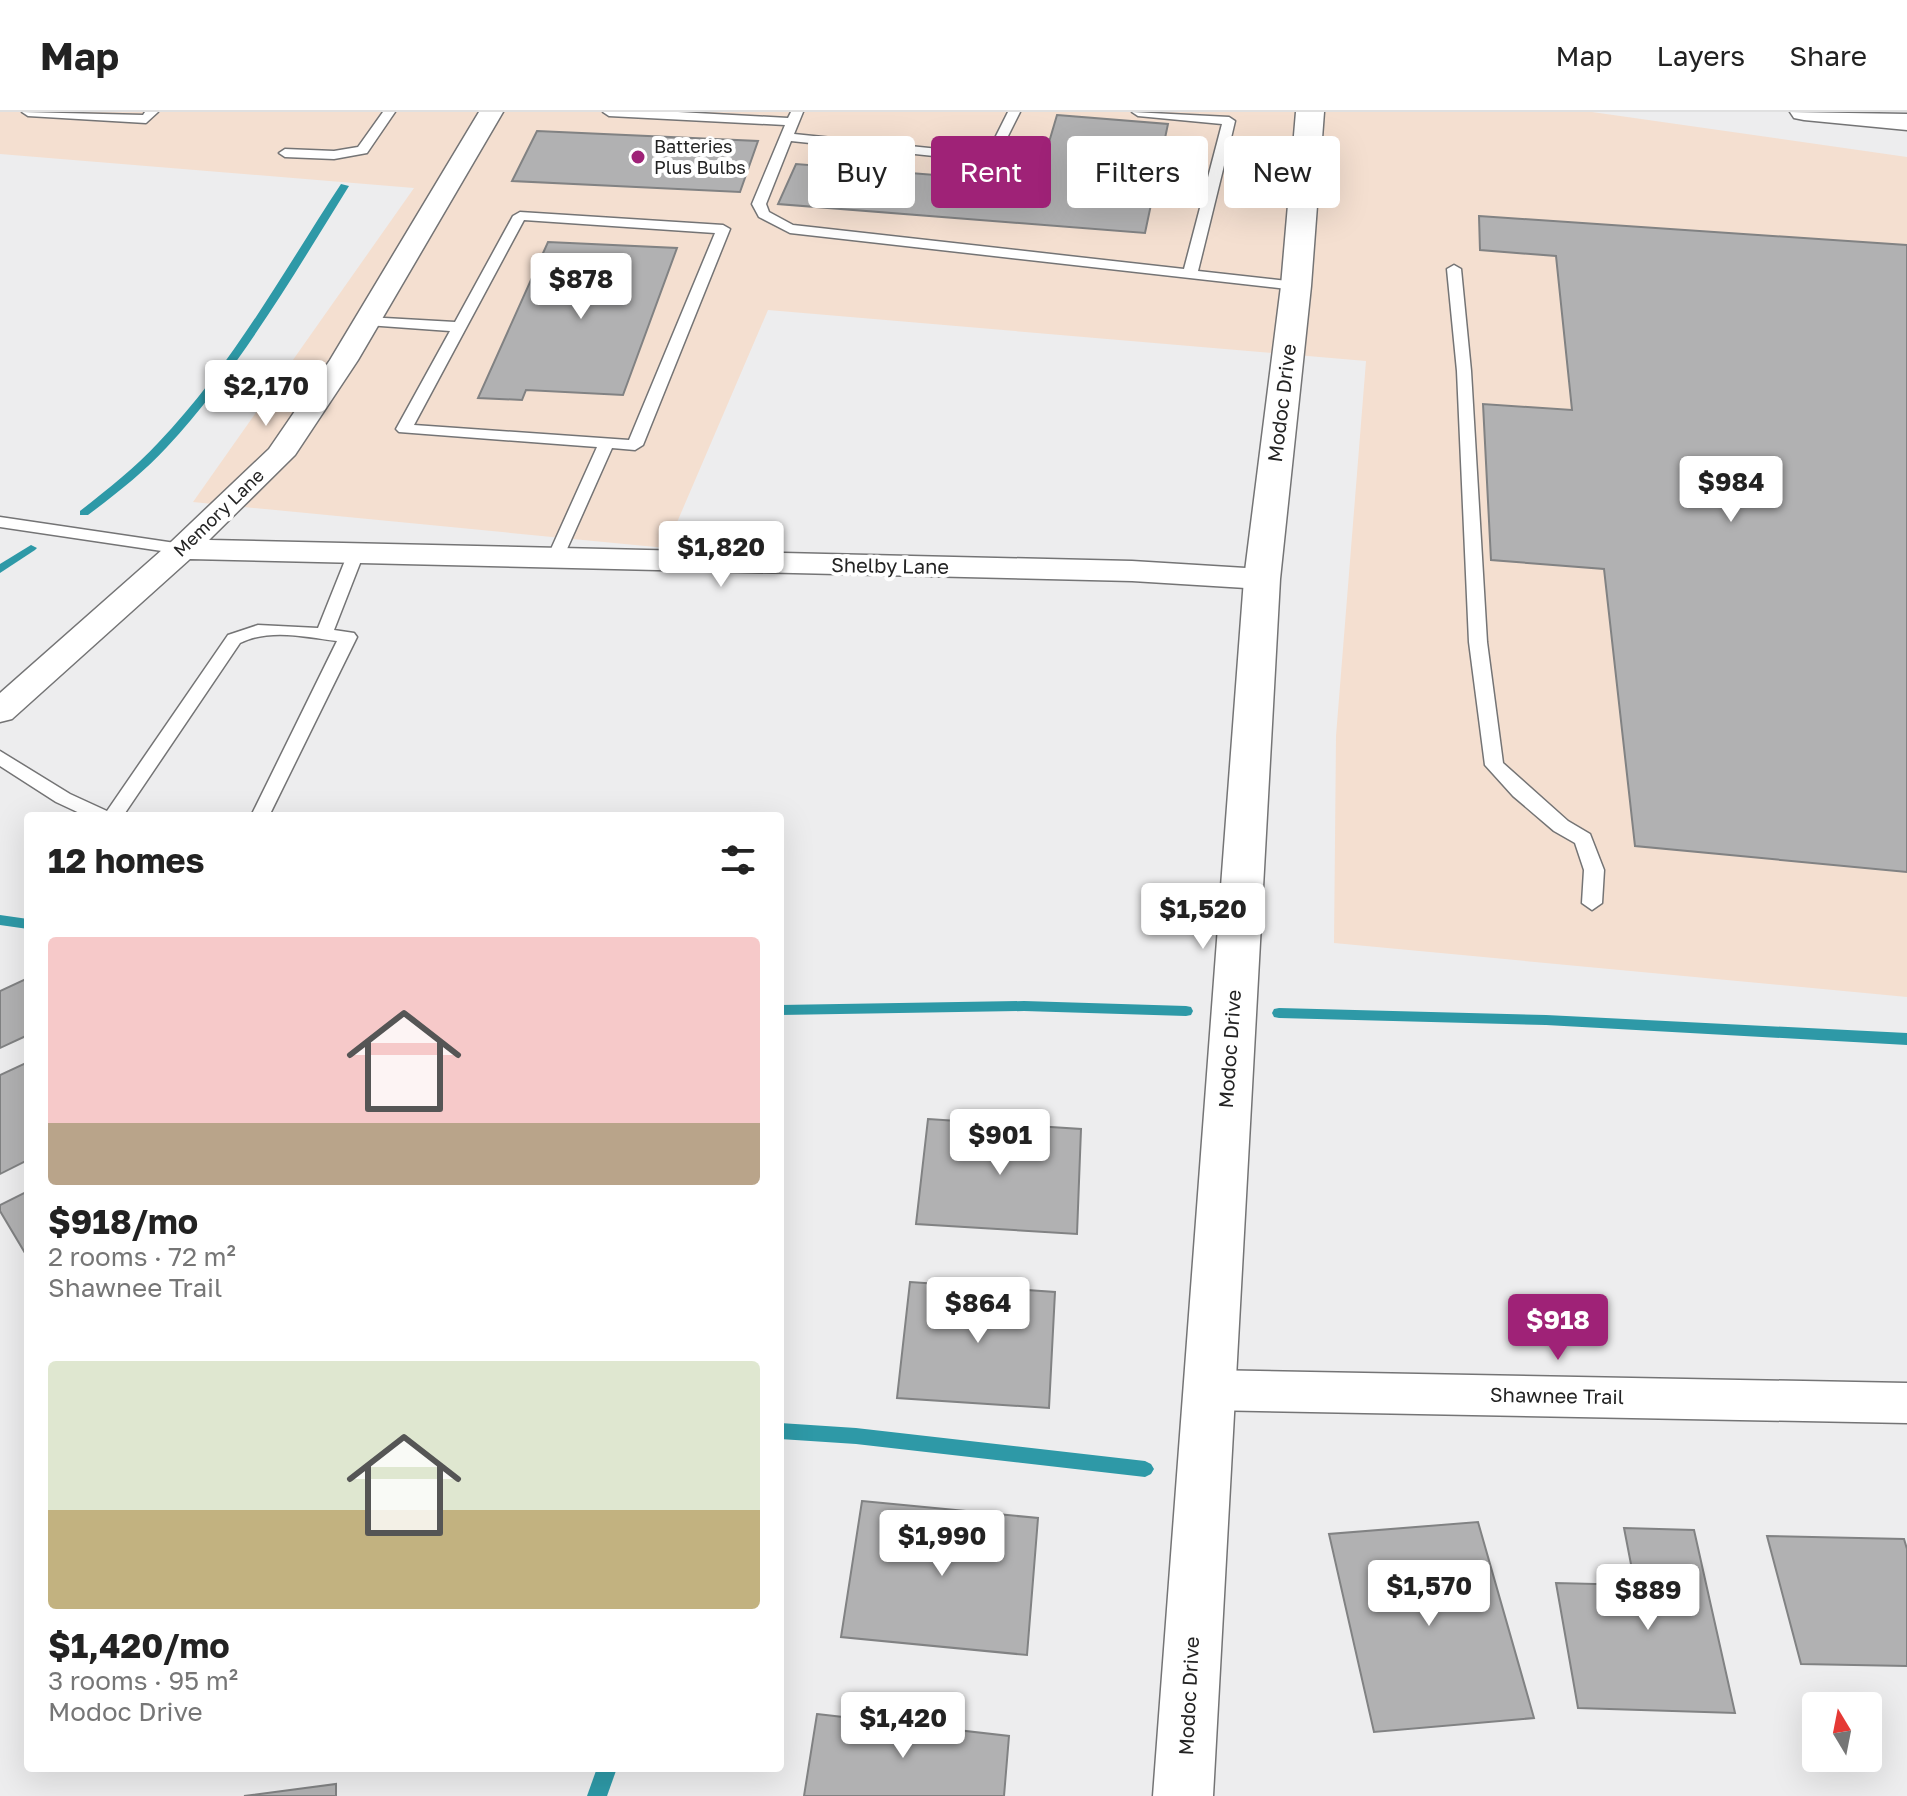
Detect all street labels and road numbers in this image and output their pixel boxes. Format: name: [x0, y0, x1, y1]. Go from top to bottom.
street label: Modoc Drive: [1262, 342, 1300, 463]
street label: Memory Lane: [169, 464, 268, 561]
street label: Shelby Lane: [831, 552, 949, 578]
street label: Modoc Drive: [1213, 989, 1245, 1109]
street label: Shawnee Trail: [1490, 1382, 1624, 1408]
street label: Modoc Drive: [1173, 1636, 1203, 1756]

